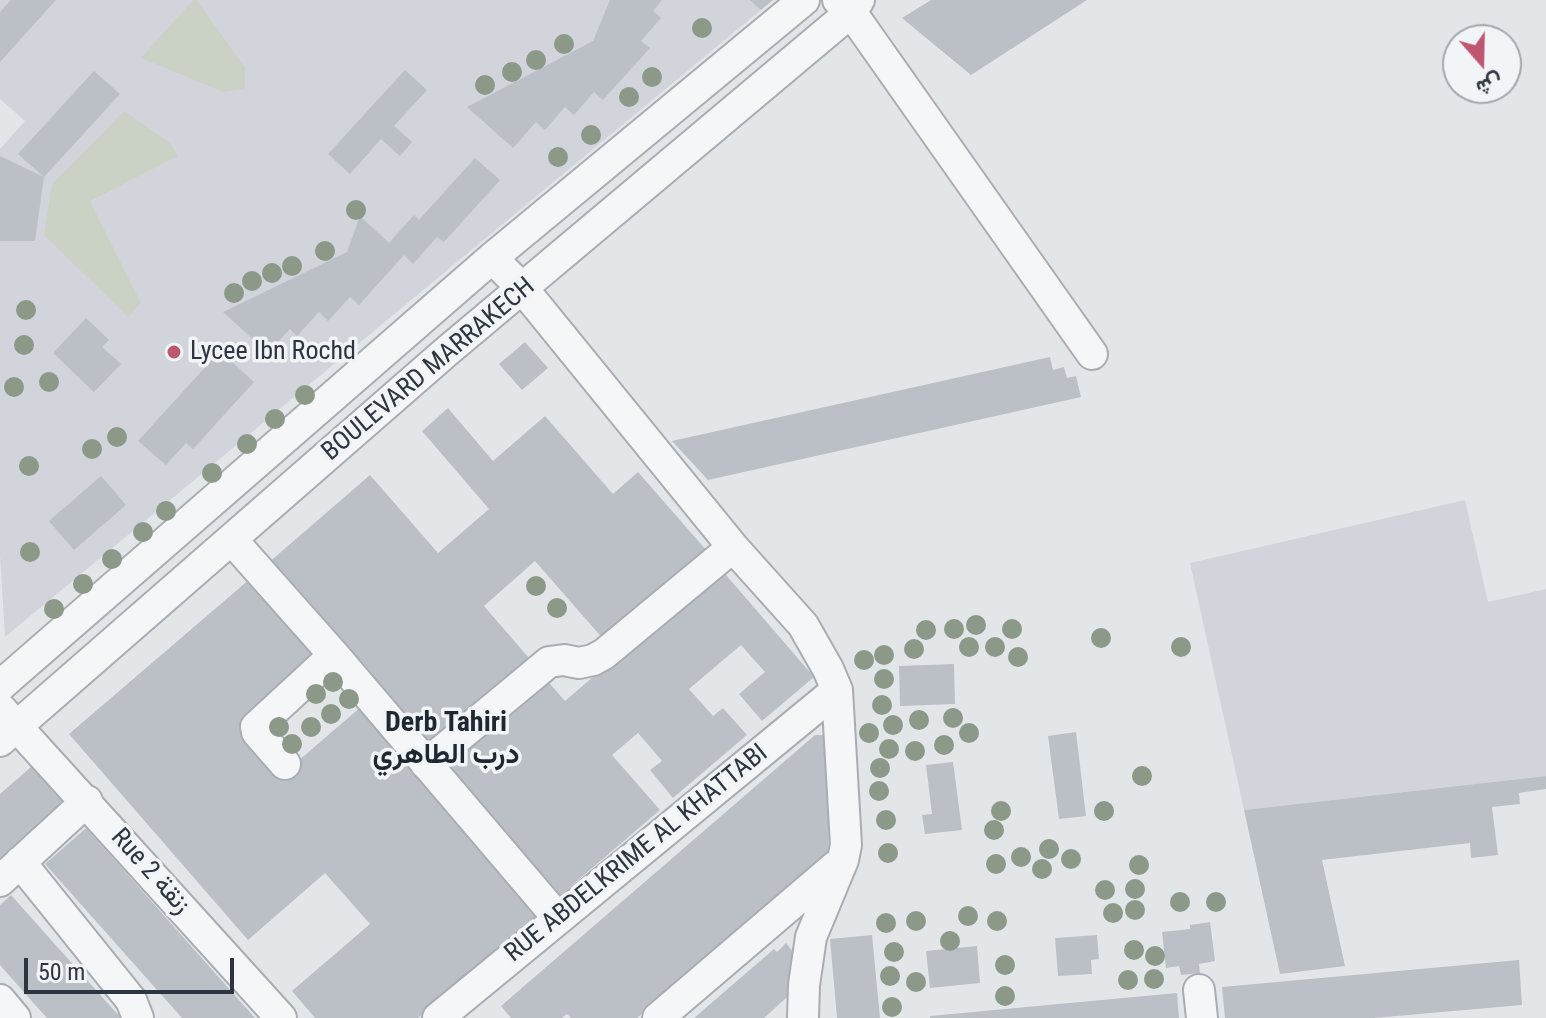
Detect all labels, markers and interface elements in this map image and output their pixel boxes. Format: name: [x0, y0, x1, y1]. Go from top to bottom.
north arrow: [1442, 24, 1522, 104]
text: ش: [1473, 69, 1506, 101]
street label: BOULEVARD MARRAKECH: [316, 272, 542, 468]
place label: Lycee Ibn Rochd: [190, 336, 356, 368]
marker: Lycee Ibn Rochd: [165, 343, 183, 361]
district label: Derb Tahiri درب الطاهري: [373, 707, 519, 773]
street label: RUE ABDELKRIME AL KHATTABI: [499, 738, 775, 970]
street label: Rue 2 زنقة: [104, 823, 196, 921]
scale bar: [28, 942, 238, 992]
text: 50 m: [38, 958, 85, 986]

